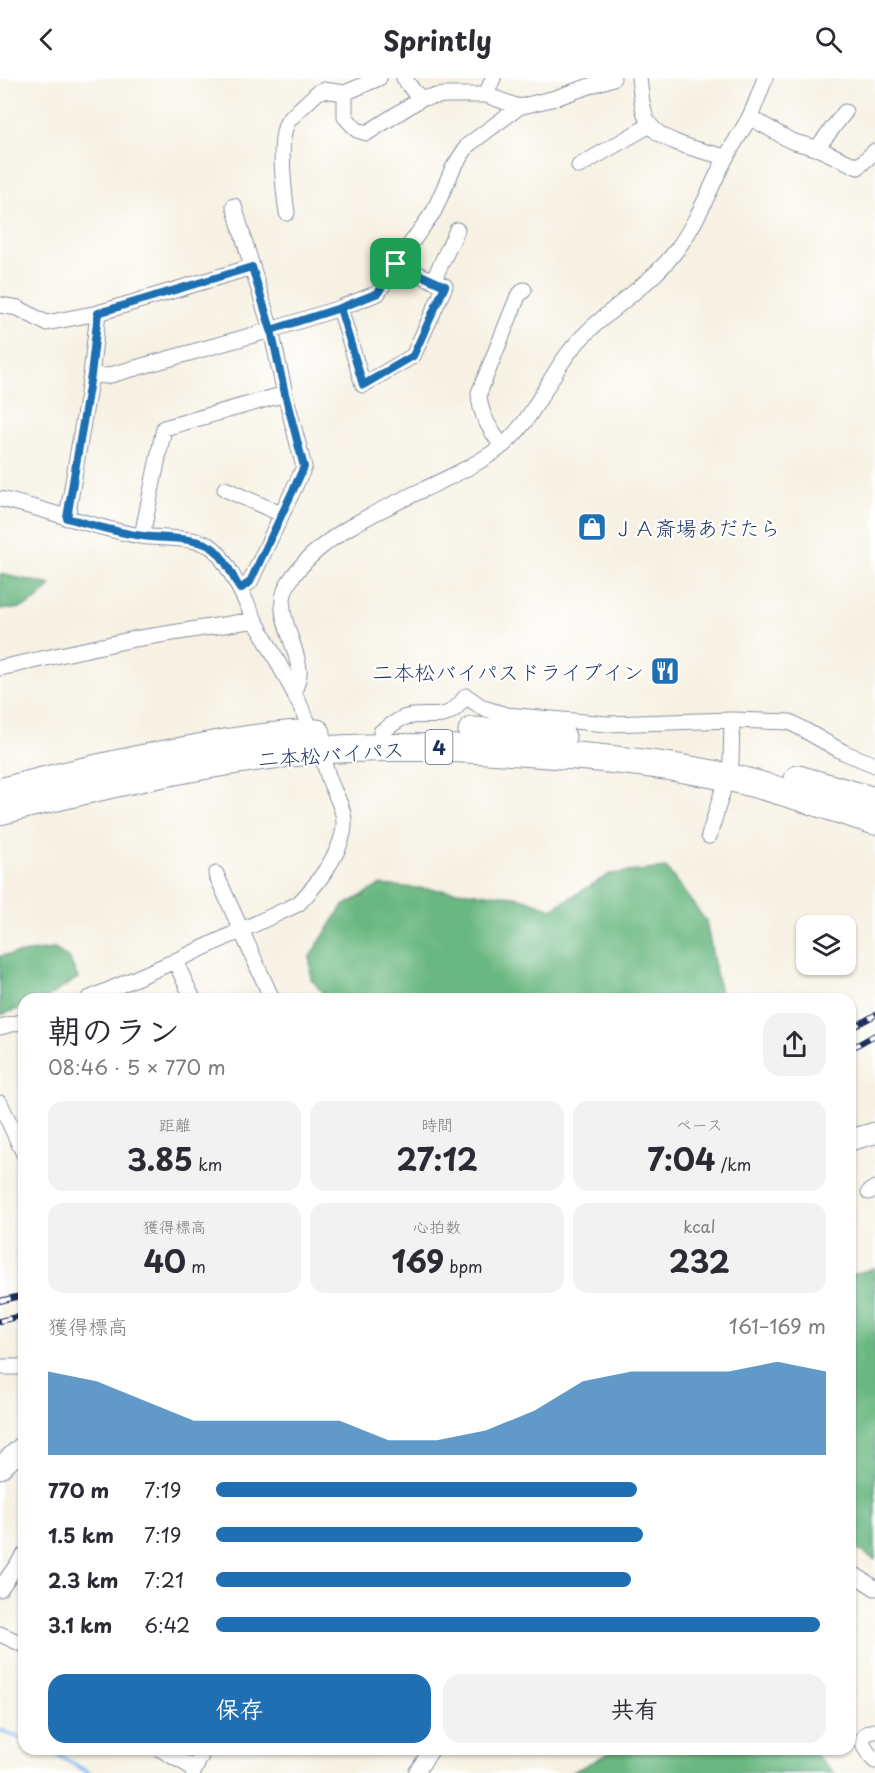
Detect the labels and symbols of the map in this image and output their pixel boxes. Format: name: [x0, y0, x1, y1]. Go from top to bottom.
pin: [370, 238, 421, 289]
shop icon: ＪＡ斎場あだたら: [576, 511, 608, 543]
place label: ＪＡ斎場あだたら: [613, 511, 781, 543]
place label: 二本松バイパスドライブイン: [372, 655, 644, 687]
restaurant icon: 二本松バイパスドライブイン: [649, 655, 681, 687]
road number: 4: [426, 730, 452, 764]
street label: 二本松バイパス: [257, 732, 405, 774]

